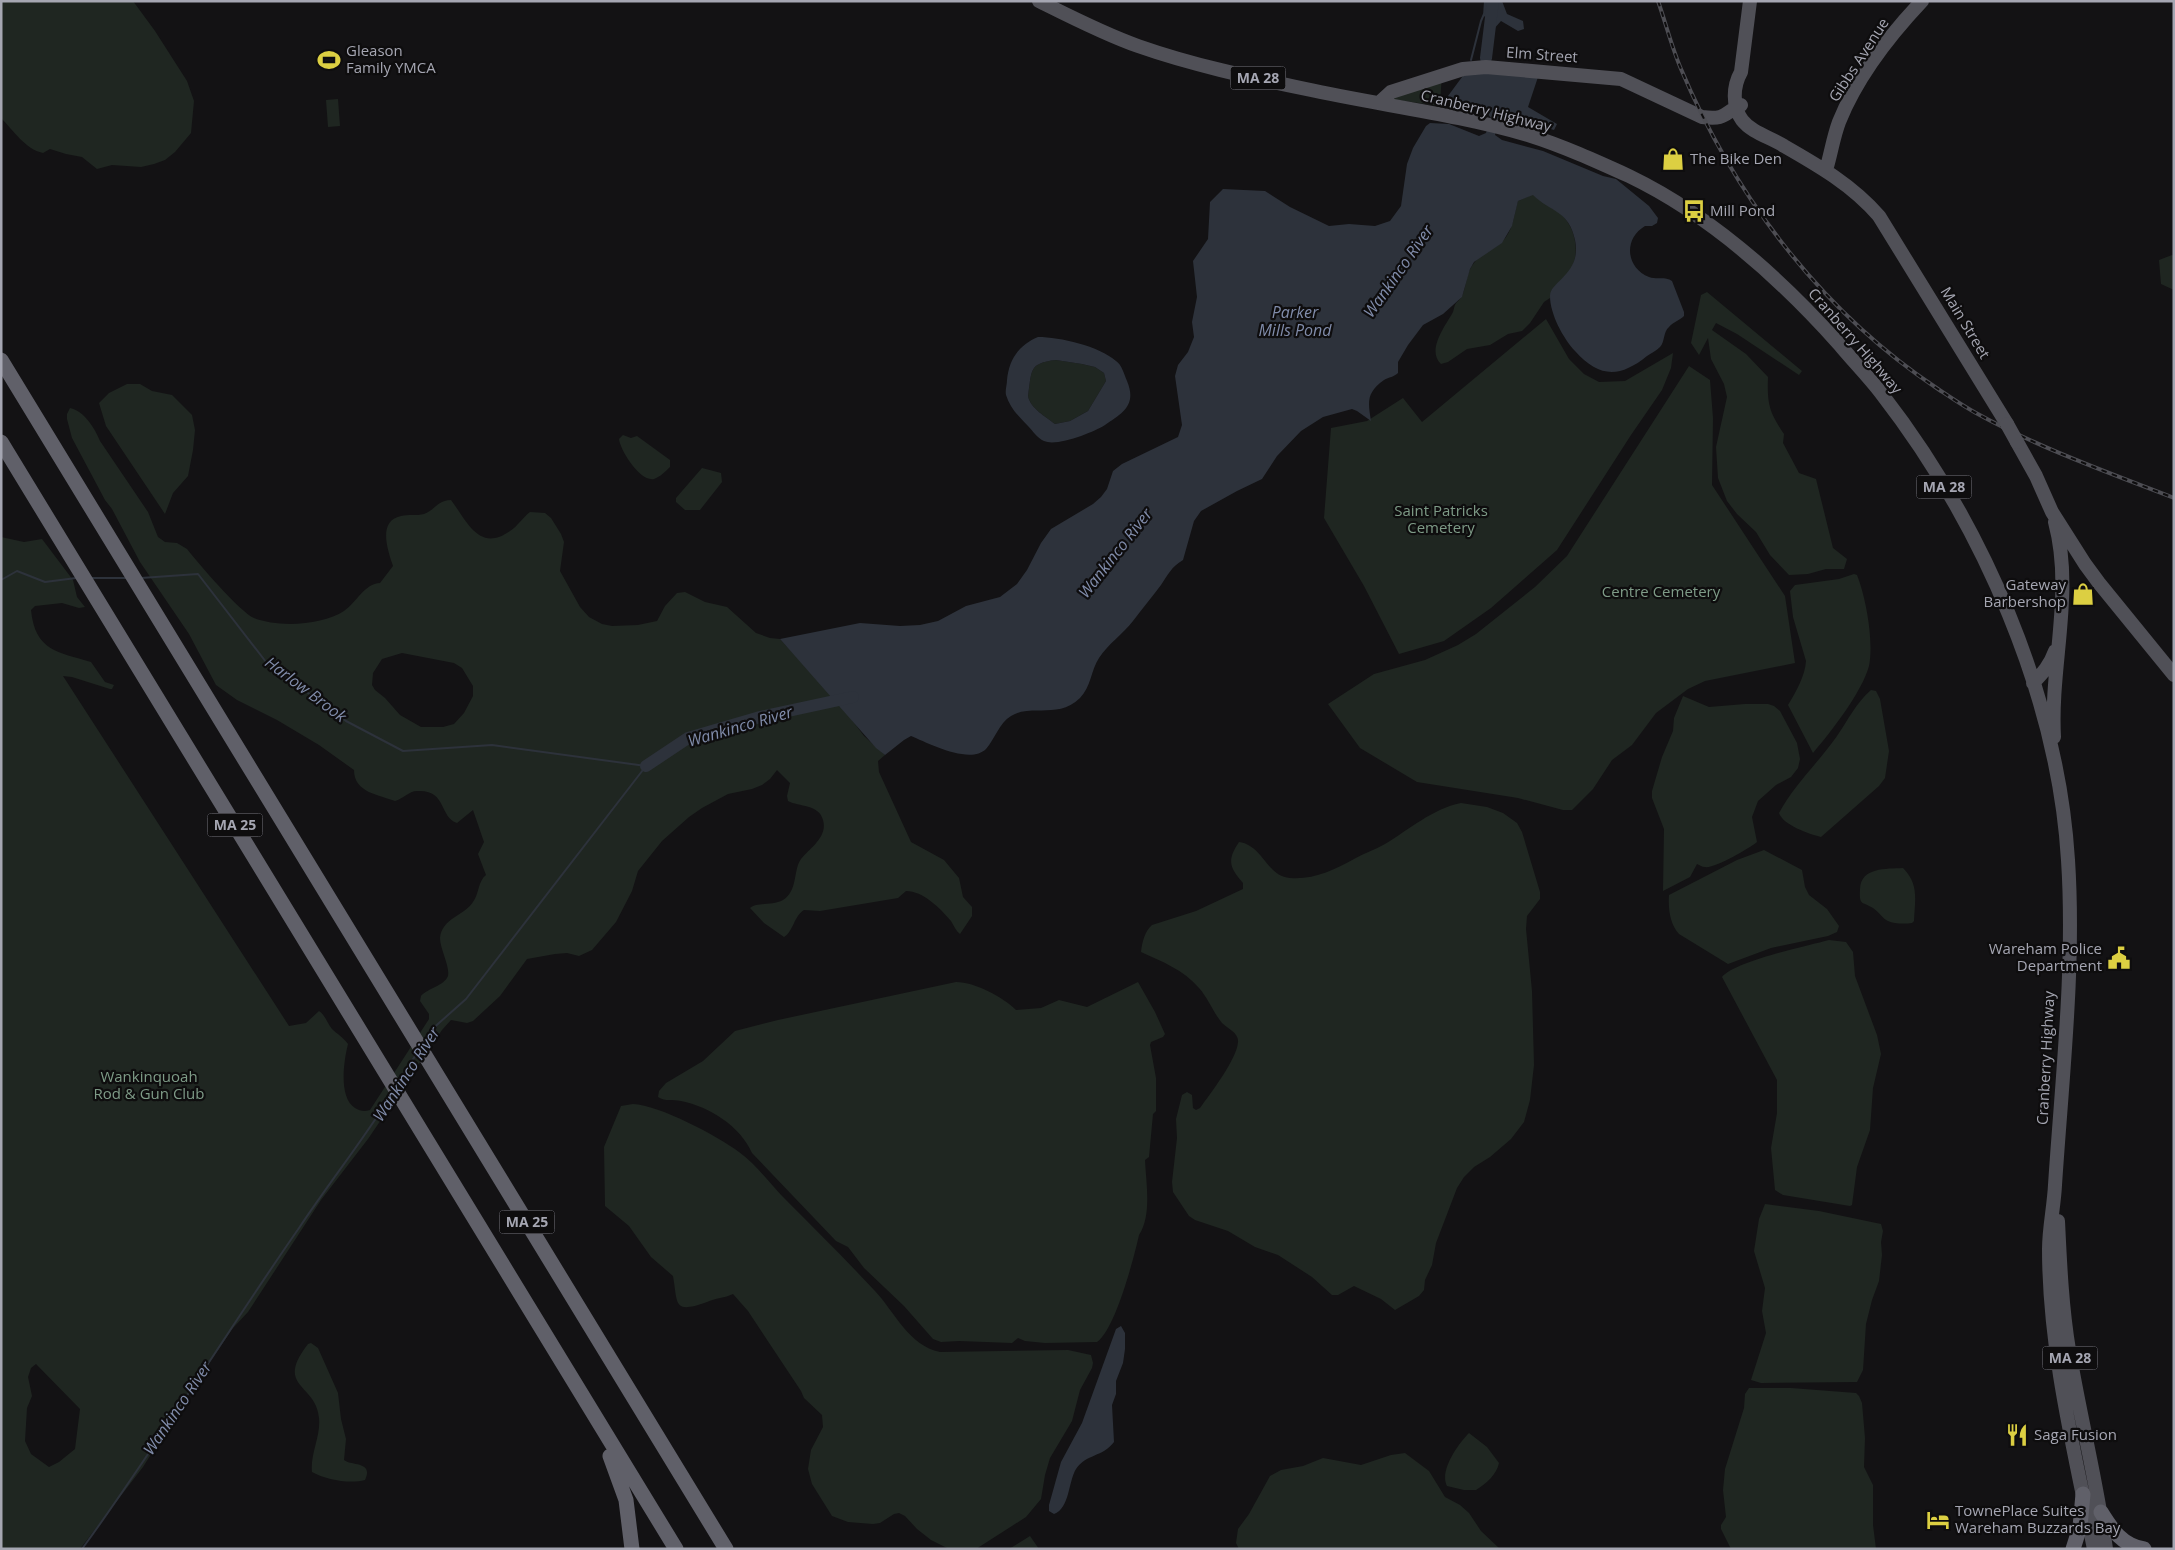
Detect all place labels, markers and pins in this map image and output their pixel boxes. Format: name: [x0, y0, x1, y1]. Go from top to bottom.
place label: Gleason Family YMCA: [346, 40, 436, 77]
sports icon: Gleason Family YMCA: [316, 47, 342, 73]
shop icon: The Bike Den: [1660, 146, 1686, 172]
place label: The Bike Den: [1690, 148, 1782, 168]
bus stop icon: Mill Pond: [1681, 198, 1707, 224]
place label: Mill Pond: [1710, 200, 1775, 220]
place label: Gateway Barbershop: [1984, 574, 2066, 611]
shop icon: Gateway Barbershop: [2070, 581, 2096, 607]
place label: Wareham Police Department: [1989, 938, 2102, 975]
public building icon: Wareham Police Department: [2106, 945, 2132, 971]
restaurant icon: Saga Fusion: [2004, 1422, 2030, 1448]
place label: Saga Fusion: [2034, 1424, 2117, 1444]
place label: TownePlace Suites Wareham Buzzards Bay: [1955, 1500, 2121, 1537]
hotel icon: TownePlace Suites Wareham Buzzards Bay: [1925, 1507, 1951, 1533]

